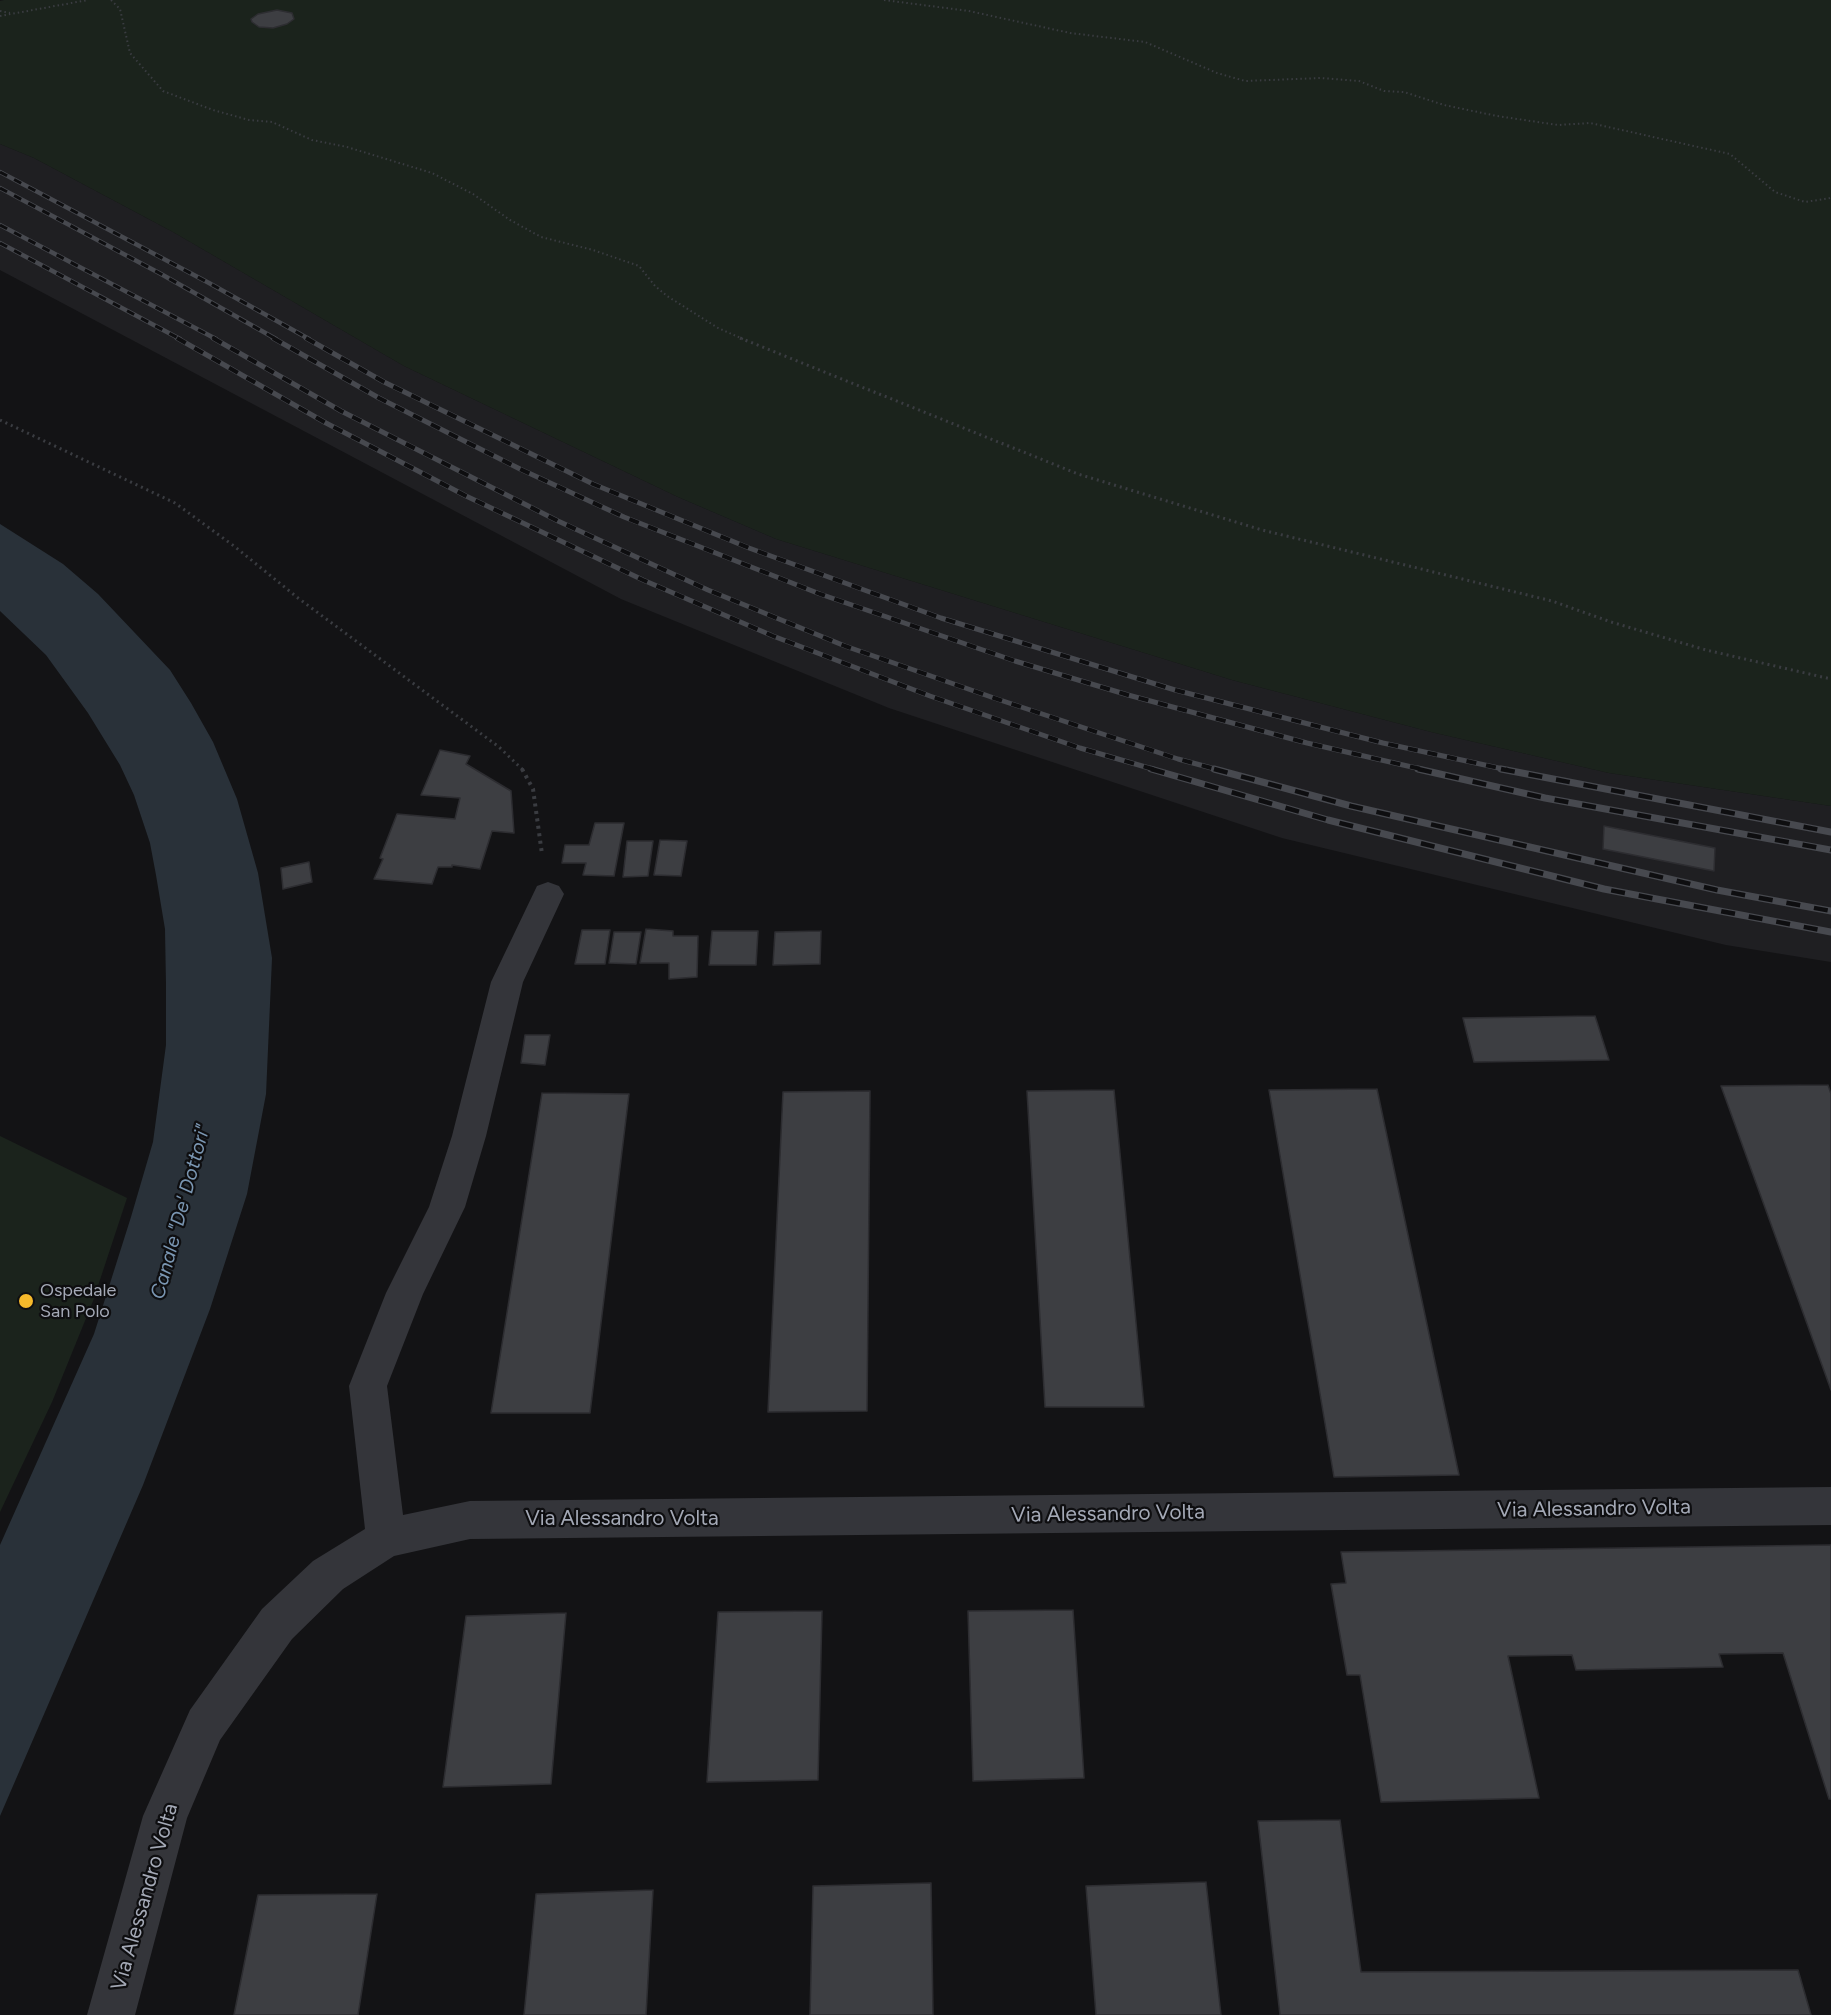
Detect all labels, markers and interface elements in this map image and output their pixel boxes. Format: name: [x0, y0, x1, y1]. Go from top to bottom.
water label: Canale "De' Dottori": [146, 1122, 216, 1302]
place label: Ospedale San Polo: [40, 1280, 116, 1322]
marker: Ospedale San Polo: [17, 1292, 35, 1310]
street label: Via Alessandro Volta: [1497, 1495, 1691, 1523]
street label: Via Alessandro Volta: [1011, 1500, 1205, 1528]
street label: Via Alessandro Volta: [525, 1506, 719, 1532]
street label: Via Alessandro Volta: [106, 1801, 184, 1993]

